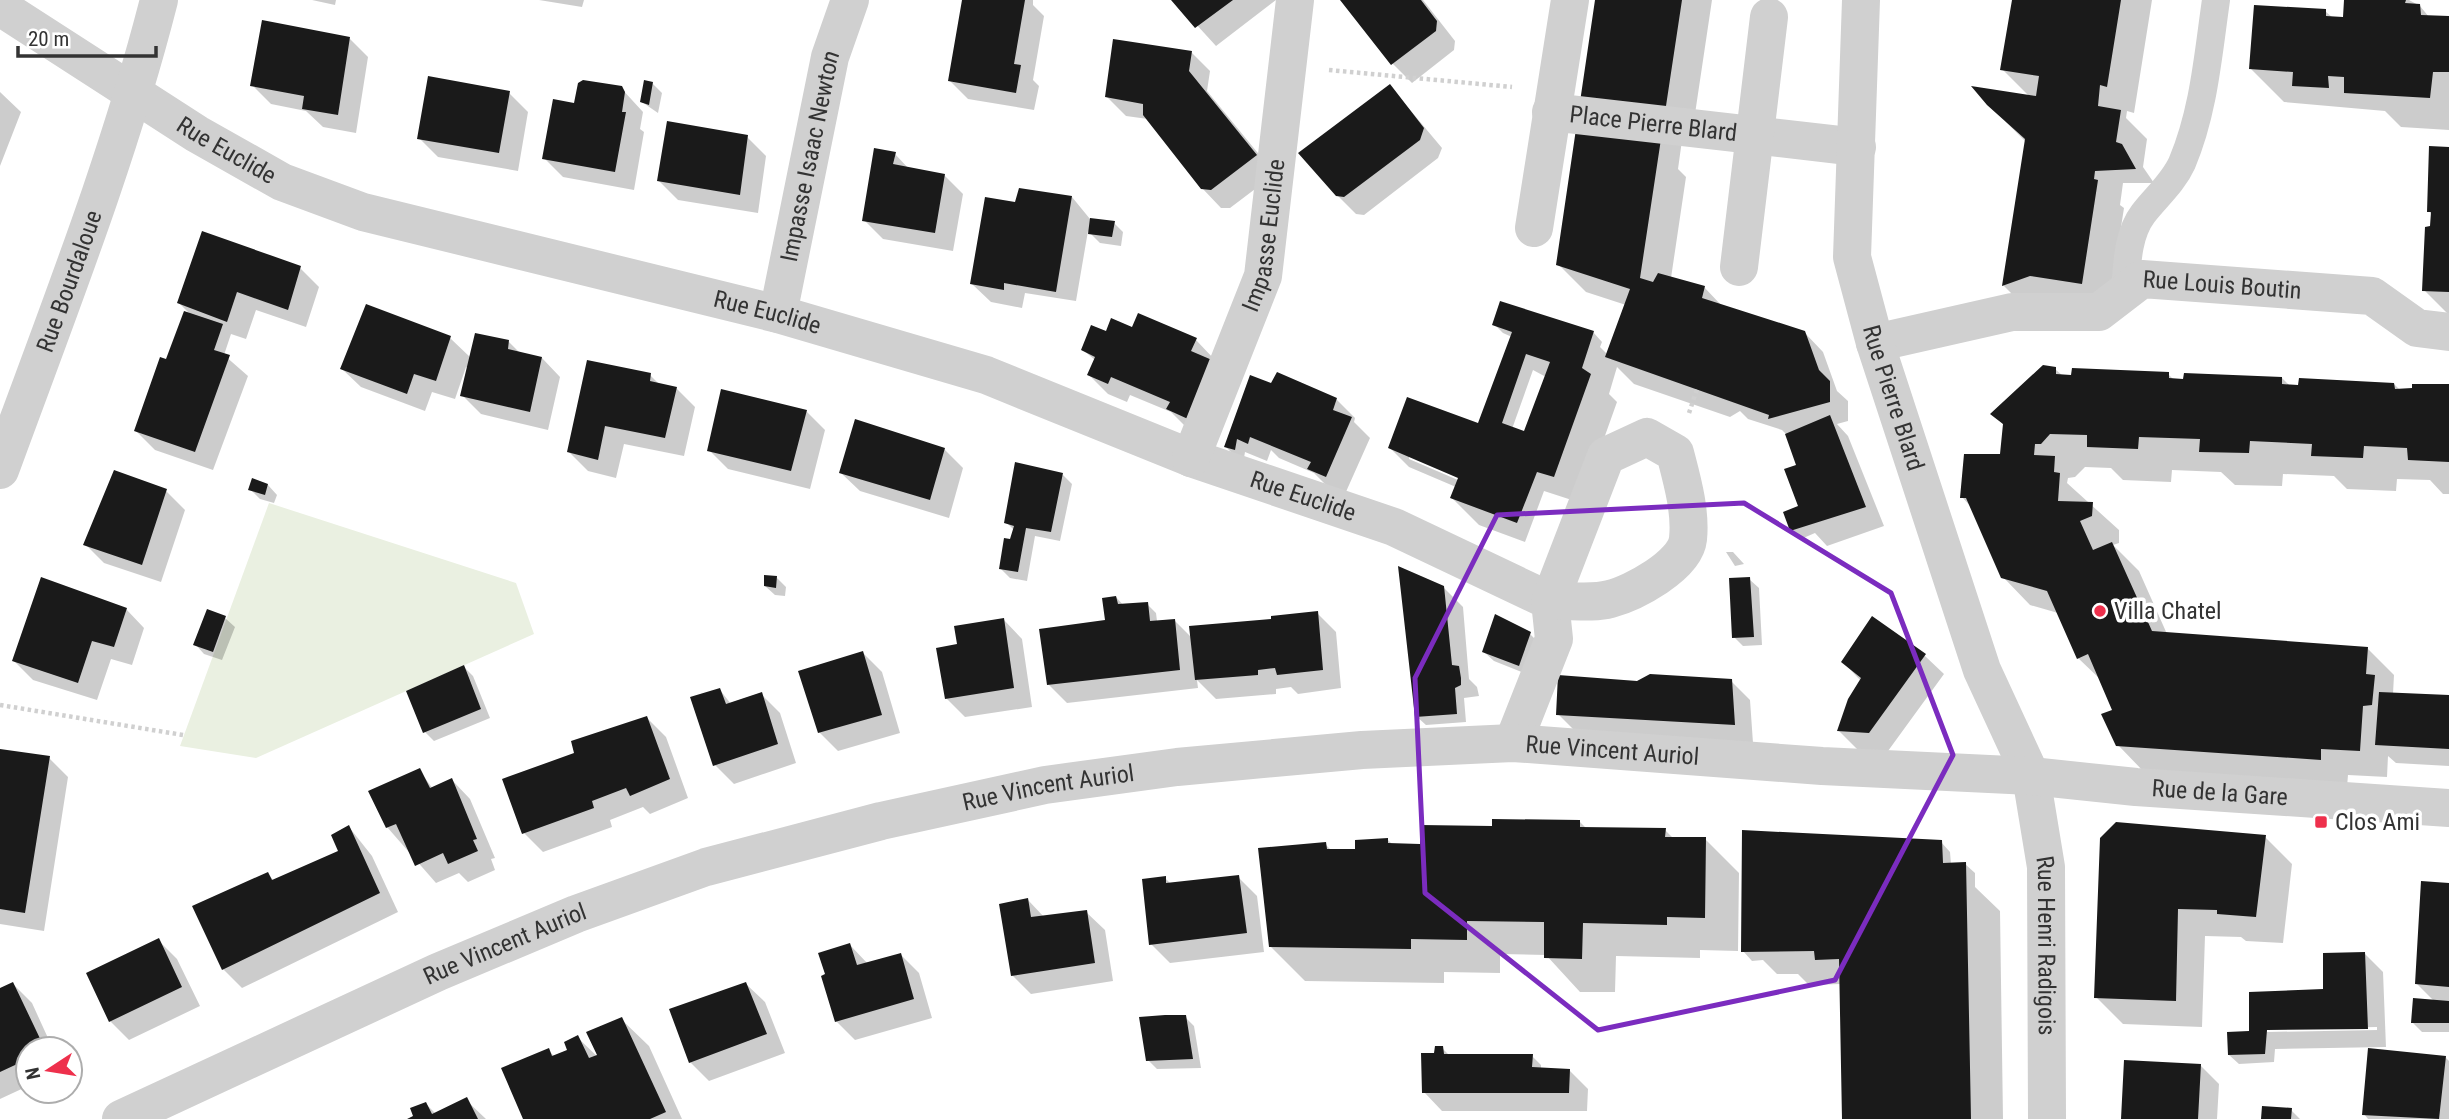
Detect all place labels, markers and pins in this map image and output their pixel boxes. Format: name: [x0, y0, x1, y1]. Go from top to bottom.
place label: Villa Chatel: [2114, 597, 2222, 625]
marker: Villa Chatel: [2092, 603, 2108, 619]
place label: Clos Ami: [2335, 808, 2420, 836]
marker: Clos Ami: [2313, 814, 2329, 830]

